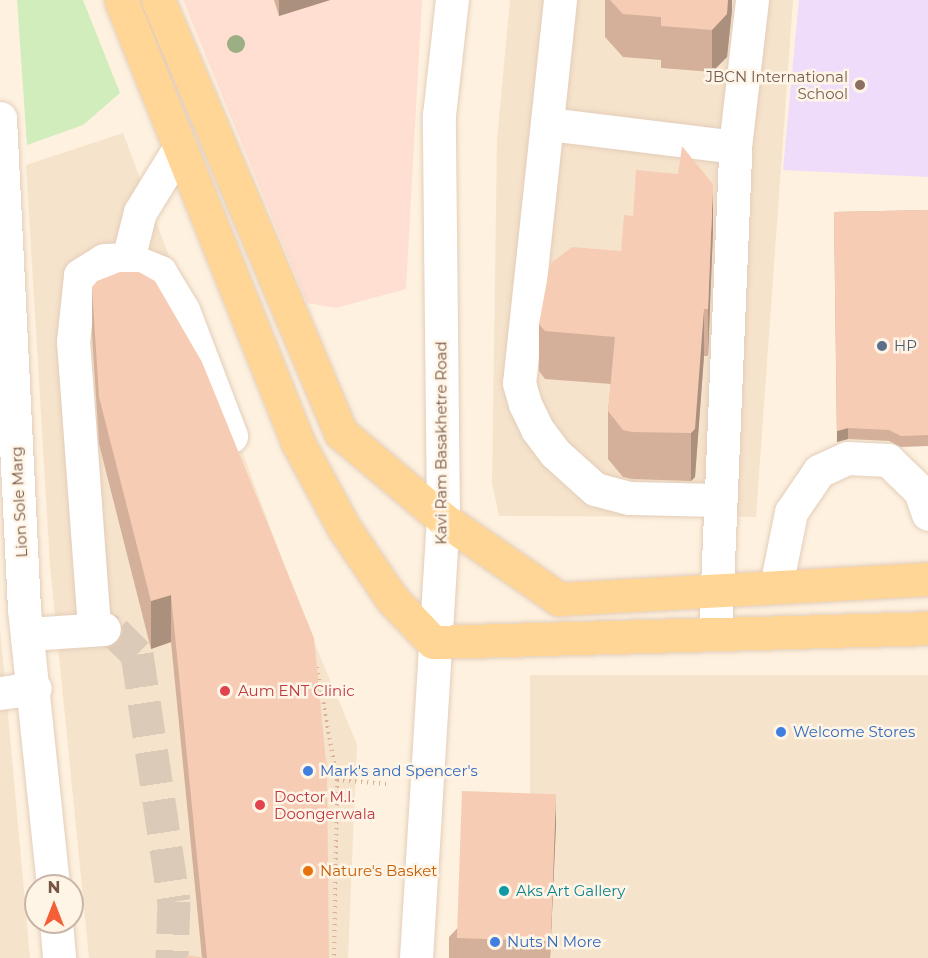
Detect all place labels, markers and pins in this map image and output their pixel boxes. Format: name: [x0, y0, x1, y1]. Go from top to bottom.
place label: JBCN International School: [705, 67, 848, 102]
marker: JBCN International School: [853, 78, 867, 92]
place label: HP: [894, 337, 917, 355]
marker: HP: [875, 339, 889, 353]
marker: Aum ENT Clinic: [216, 682, 234, 700]
place label: Aum ENT Clinic: [238, 682, 355, 700]
place label: Welcome Stores: [793, 723, 915, 741]
marker: Welcome Stores: [774, 725, 788, 739]
place label: Mark's and Spencer's: [320, 762, 478, 780]
marker: Mark's and Spencer's: [301, 764, 315, 778]
place label: Doctor M.I. Doongerwala: [274, 787, 376, 822]
marker: Doctor M.I. Doongerwala: [251, 796, 269, 814]
place label: Nature's Basket: [320, 862, 437, 880]
marker: Nature's Basket: [301, 864, 315, 878]
place label: Aks Art Gallery: [516, 882, 625, 900]
marker: Aks Art Gallery: [497, 884, 511, 898]
place label: Nuts N More: [507, 933, 601, 951]
marker: Nuts N More: [488, 935, 502, 949]

